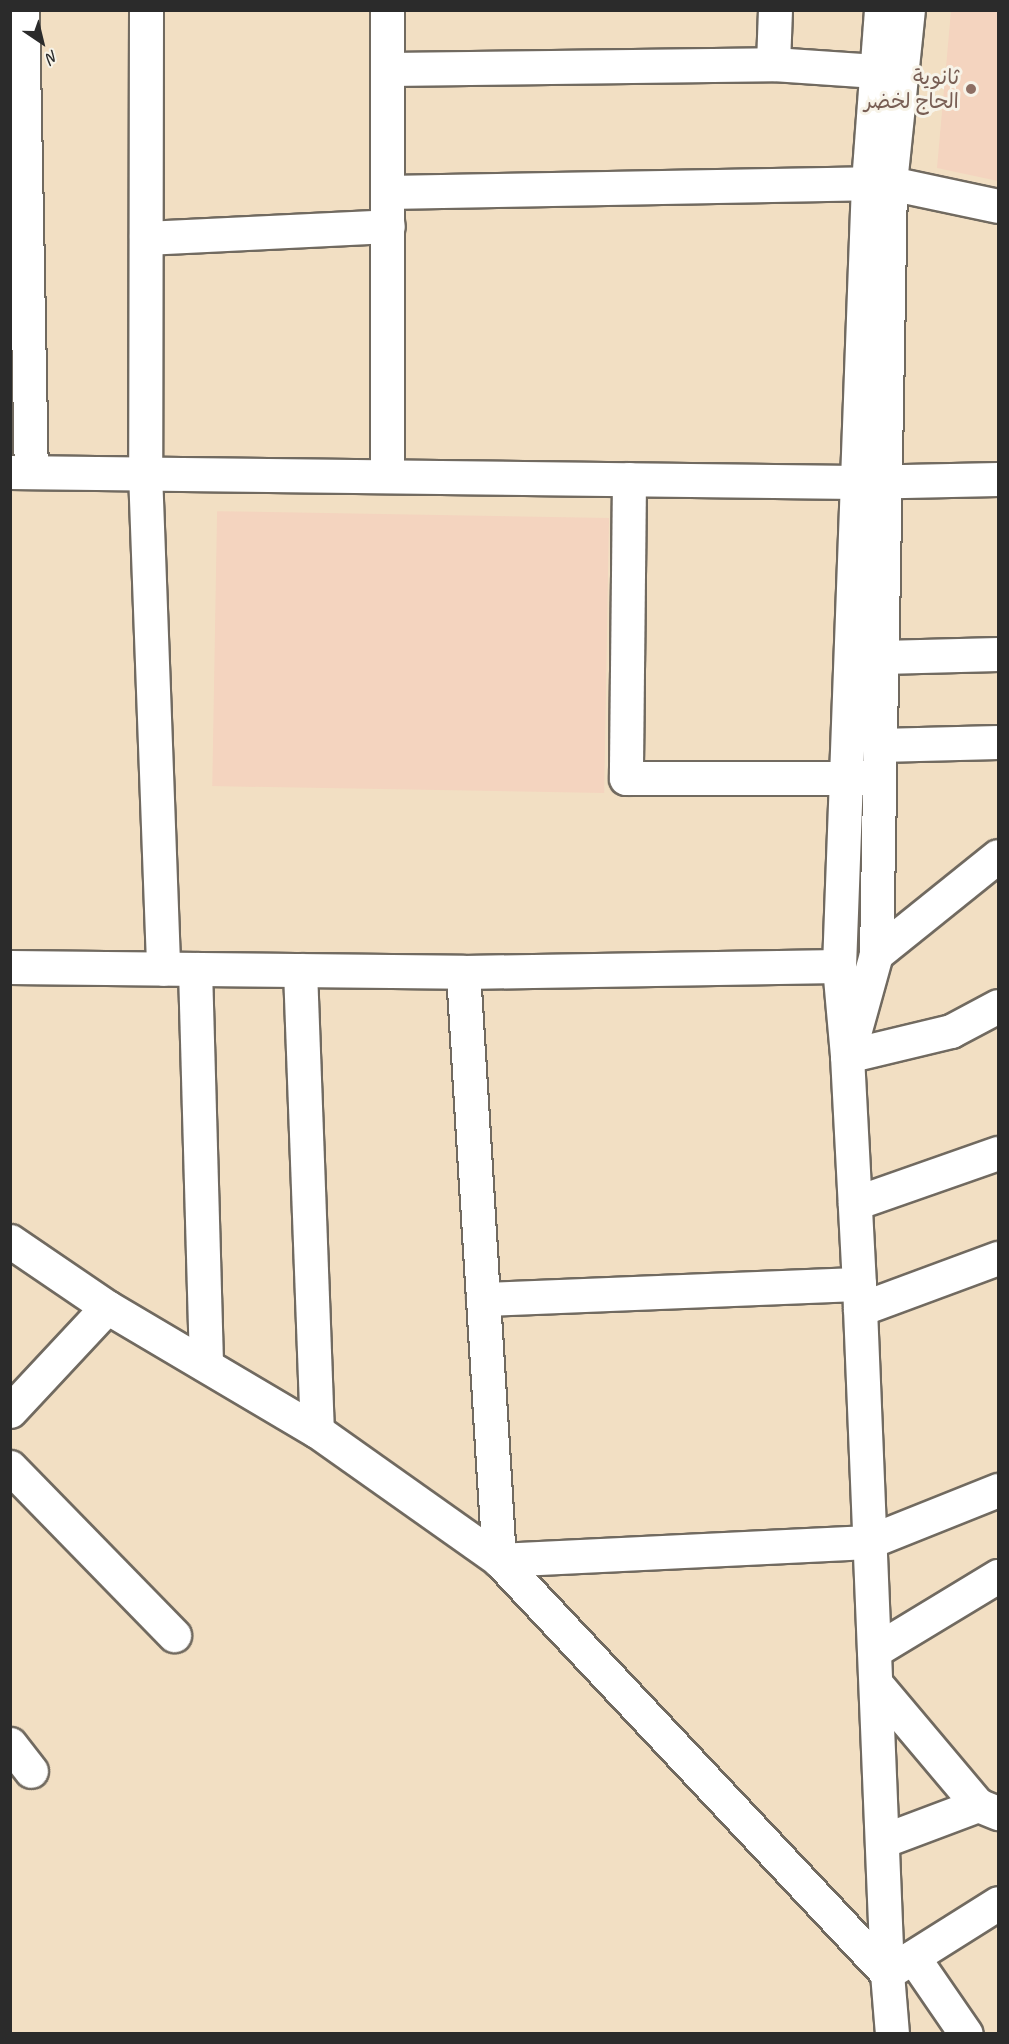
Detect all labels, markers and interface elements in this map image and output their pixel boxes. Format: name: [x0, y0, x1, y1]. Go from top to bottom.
north arrow: [12, 12, 72, 72]
text: N: [43, 46, 62, 68]
place label: ثانوية الحاج لخضر: [864, 64, 959, 114]
marker: ثانوية الحاج لخضر: [964, 82, 978, 96]

